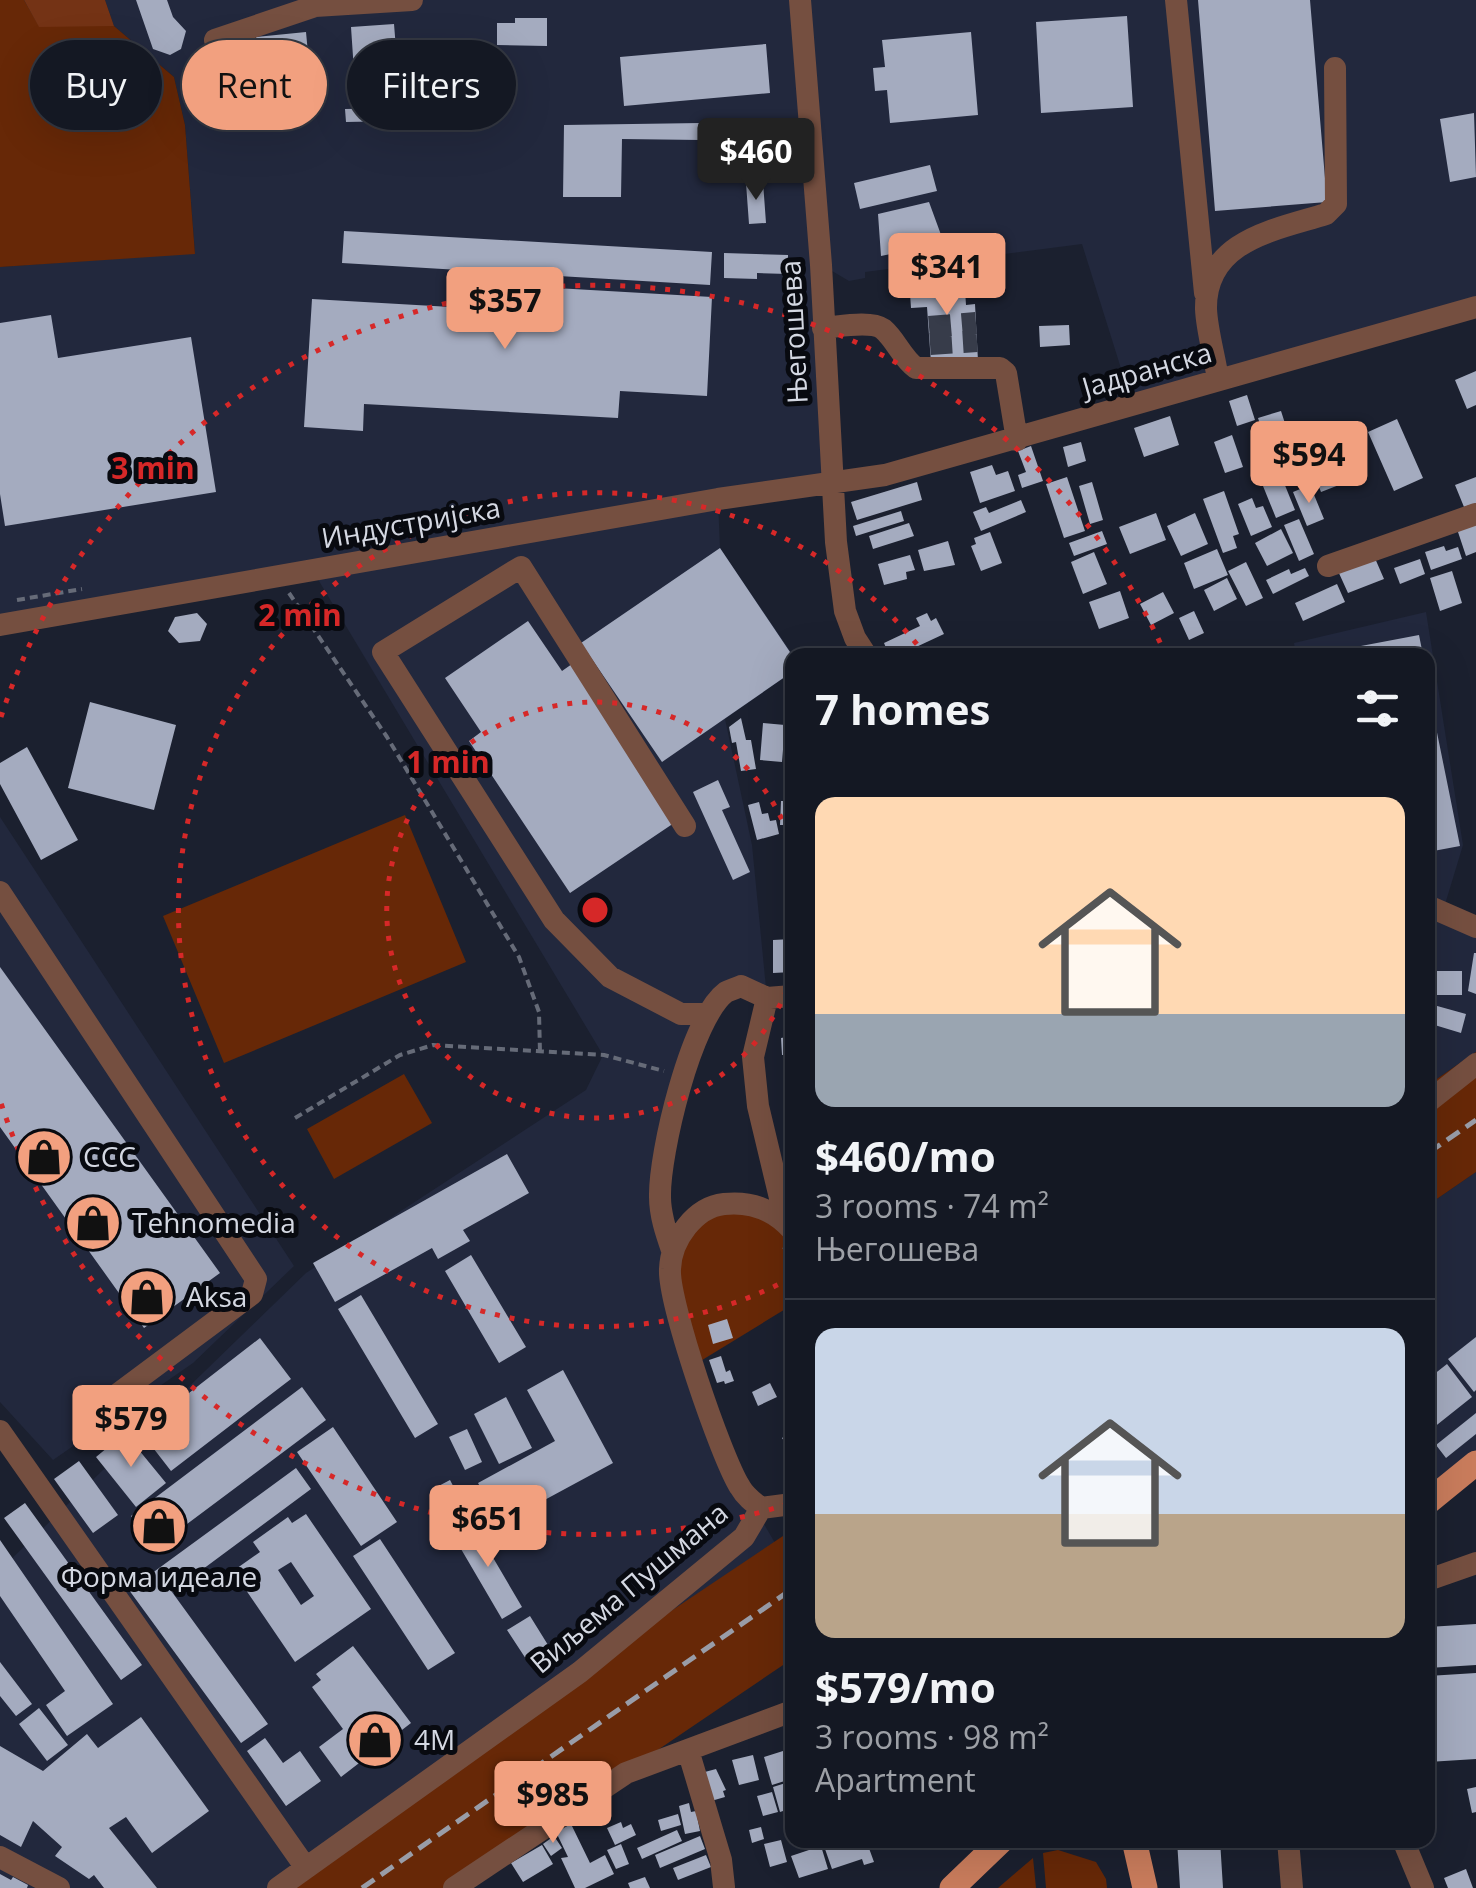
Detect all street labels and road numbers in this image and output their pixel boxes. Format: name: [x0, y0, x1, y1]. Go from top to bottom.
street label: Његошева: [770, 259, 816, 405]
street label: Јадранска: [1075, 332, 1216, 406]
street label: Индустријска: [318, 488, 503, 556]
street label: Виљема Пушмана: [521, 1493, 735, 1681]

